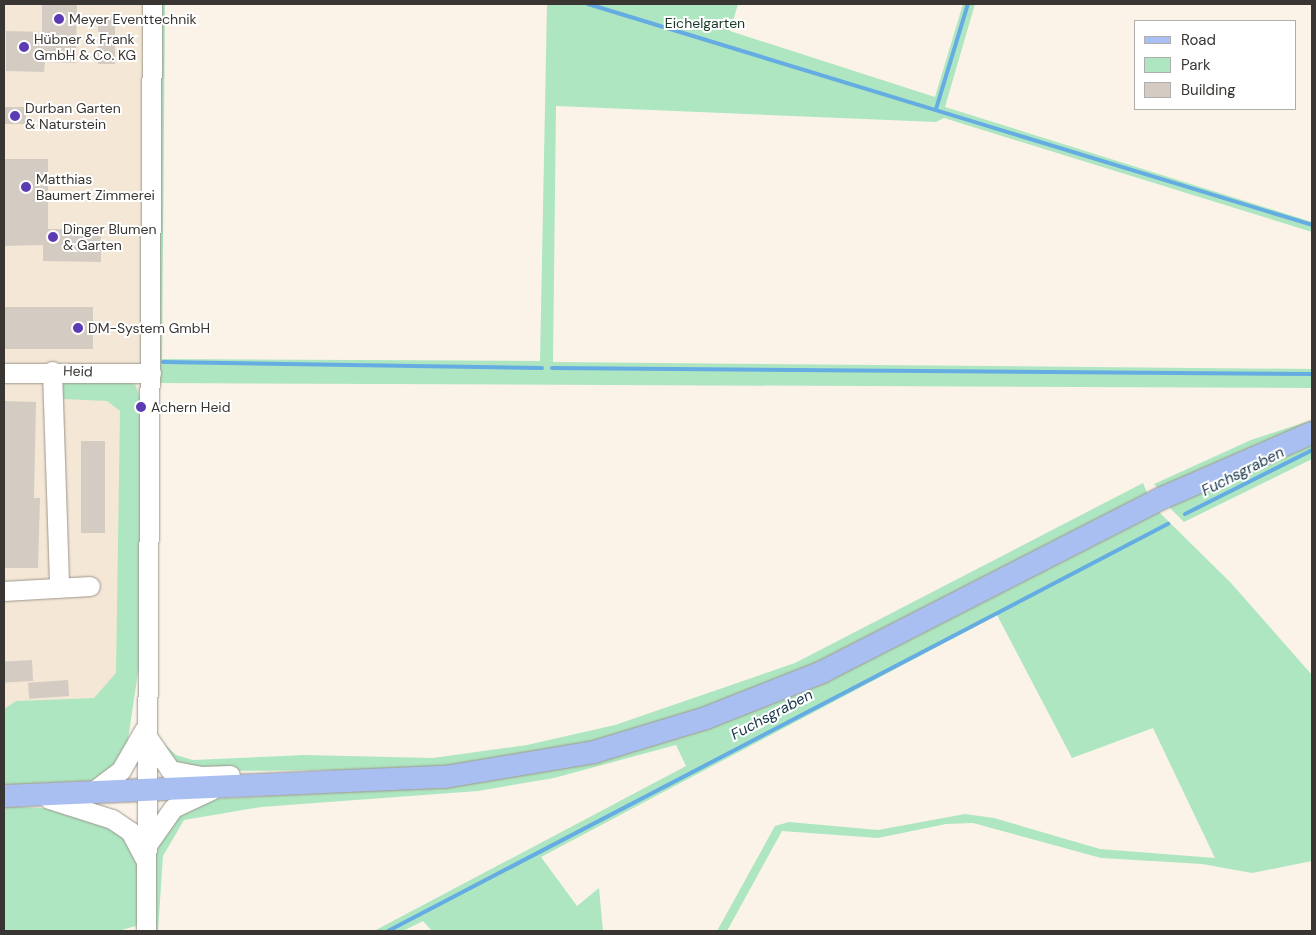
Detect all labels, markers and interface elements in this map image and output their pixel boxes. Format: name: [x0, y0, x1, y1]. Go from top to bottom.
place label: Meyer Eventtechnik: [69, 11, 197, 27]
marker: Meyer Eventtechnik: [53, 13, 65, 25]
park label: Eichelgarten: [665, 15, 745, 31]
legend: [1134, 20, 1296, 110]
text: Road: [1181, 30, 1216, 50]
place label: Hübner & Frank GmbH & Co. KG: [34, 31, 136, 64]
marker: Hübner & Frank GmbH & Co. KG: [18, 41, 30, 53]
text: Park: [1181, 55, 1211, 75]
text: Building: [1181, 80, 1236, 100]
place label: Durban Garten & Naturstein: [25, 100, 121, 132]
marker: Durban Garten & Naturstein: [9, 110, 21, 122]
place label: Matthias Baumert Zimmerei: [36, 171, 155, 203]
marker: Matthias Baumert Zimmerei: [20, 181, 32, 193]
place label: Dinger Blumen & Garten: [63, 221, 156, 253]
marker: Dinger Blumen & Garten: [47, 231, 59, 243]
place label: DM-System GmbH: [88, 320, 210, 336]
marker: DM-System GmbH: [72, 322, 84, 334]
street label: Heid: [63, 362, 93, 380]
place label: Achern Heid: [151, 399, 230, 415]
marker: Achern Heid: [135, 401, 147, 413]
water label: Fuchsgraben: [1199, 444, 1287, 500]
water label: Fuchsgraben: [728, 686, 816, 744]

